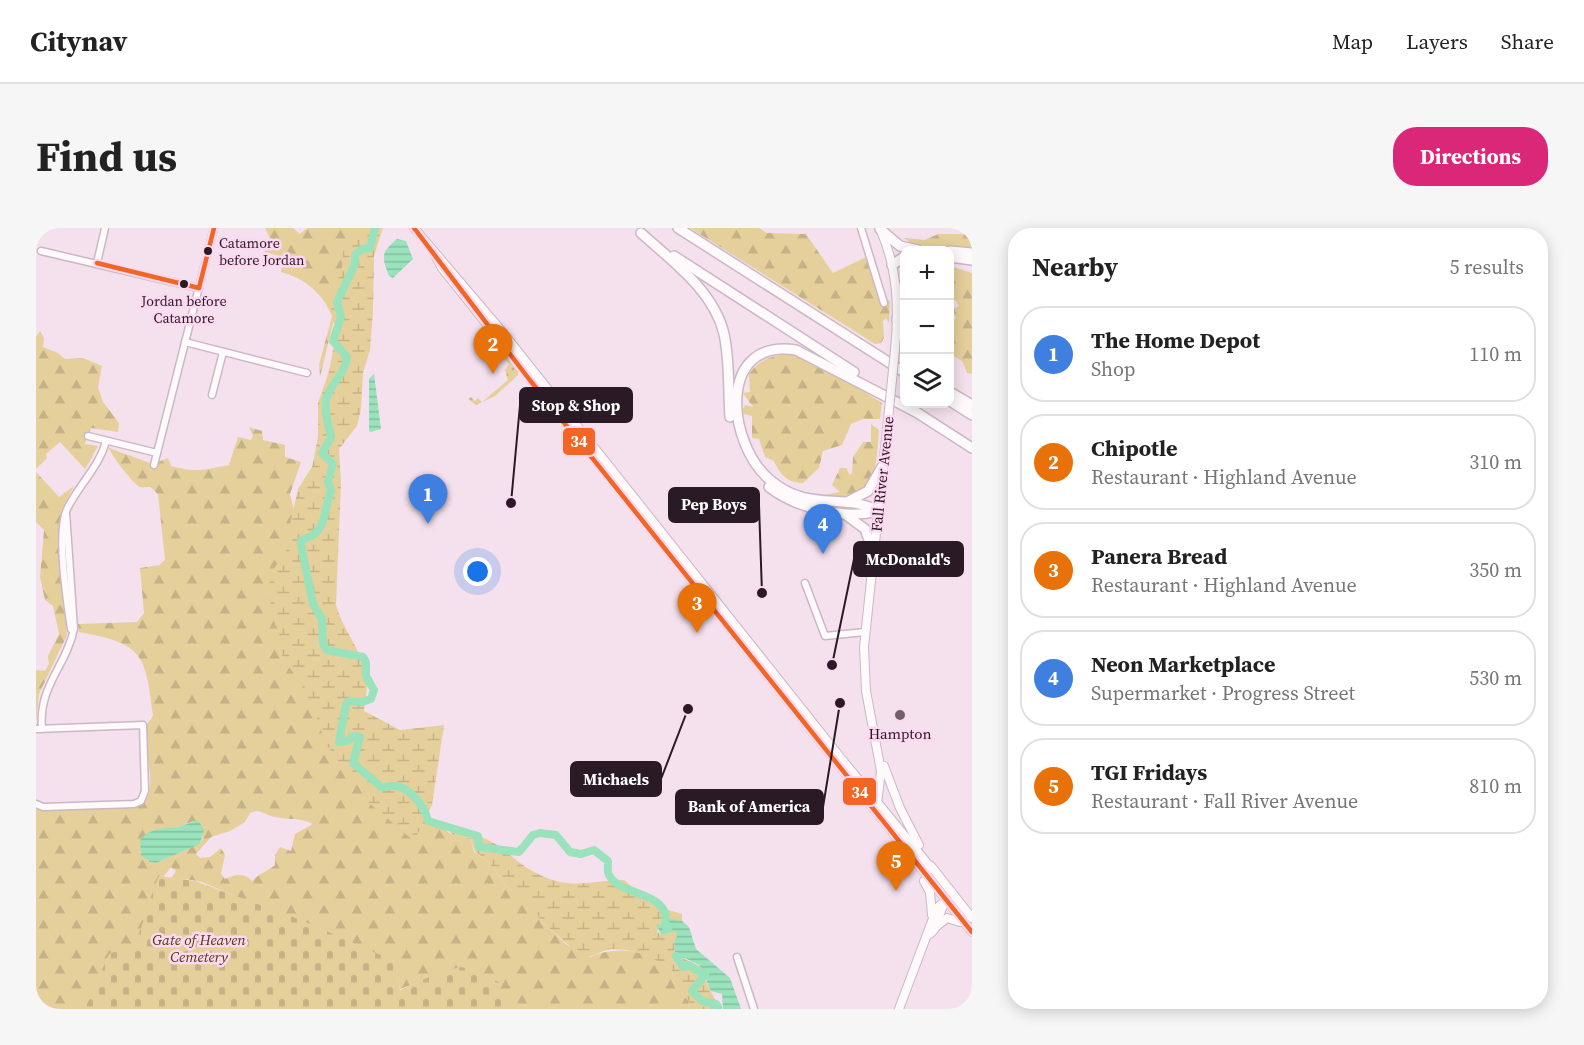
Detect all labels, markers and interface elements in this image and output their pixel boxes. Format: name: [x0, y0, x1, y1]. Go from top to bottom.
text: Citynav: [30, 22, 127, 60]
text: Map: [1332, 27, 1373, 56]
text: Layers: [1406, 27, 1468, 56]
text: Share: [1501, 27, 1554, 56]
text: Find us: [36, 127, 177, 185]
button: Directions: [1393, 127, 1548, 186]
place label: Catamore before Jordan: [219, 233, 305, 270]
marker: Catamore before Jordan: [202, 245, 214, 257]
map controls: [900, 246, 954, 408]
button: +: [900, 246, 954, 300]
text: Nearby: [1032, 249, 1118, 285]
text: 5 results: [1449, 253, 1524, 281]
marker: Jordan before Catamore: [178, 278, 190, 290]
place label: Jordan before Catamore: [140, 291, 227, 328]
button: −: [900, 300, 954, 354]
pin: 2: [474, 324, 512, 374]
text: The Home Depot: [1091, 325, 1260, 355]
text: 1: [1048, 340, 1059, 368]
text: 110 m: [1469, 340, 1522, 368]
button: layers: [900, 354, 954, 408]
text: Shop: [1091, 355, 1136, 383]
callout: Stop & Shop: [520, 388, 632, 422]
text: Stop & Shop: [532, 394, 620, 416]
street label: Fall River Avenue: [865, 415, 899, 533]
line badge: 34: [562, 427, 596, 456]
text: 34: [570, 430, 588, 452]
text: Chipotle: [1091, 433, 1178, 463]
text: 2: [1048, 448, 1059, 476]
text: 310 m: [1469, 448, 1522, 476]
text: Restaurant · Highland Avenue: [1091, 463, 1357, 491]
pin: 1: [408, 474, 448, 524]
callout: Pep Boys: [669, 488, 759, 522]
text: Pep Boys: [681, 493, 747, 515]
pin: 4: [804, 504, 842, 554]
text: Panera Bread: [1091, 541, 1227, 571]
callout: McDonald's: [854, 542, 963, 576]
text: McDonald's: [866, 548, 950, 570]
text: 3: [1048, 556, 1059, 584]
text: 350 m: [1469, 556, 1522, 584]
your location: [463, 557, 492, 586]
text: Restaurant · Highland Avenue: [1091, 571, 1357, 599]
pin: 3: [678, 584, 716, 633]
text: Neon Marketplace: [1091, 649, 1275, 679]
text: 4: [1048, 664, 1059, 692]
text: 530 m: [1469, 664, 1522, 692]
text: Supermarket · Progress Street: [1091, 679, 1355, 707]
marker: Hampton: [893, 708, 907, 722]
place label: Hampton: [868, 723, 932, 744]
text: TGI Fridays: [1091, 757, 1207, 787]
callout: Michaels: [571, 762, 661, 796]
text: Michaels: [583, 768, 649, 790]
text: 5: [1048, 772, 1059, 800]
text: 810 m: [1469, 772, 1522, 800]
line badge: 34: [842, 777, 877, 806]
text: 34: [851, 781, 869, 803]
text: Restaurant · Fall River Avenue: [1091, 787, 1358, 815]
callout: Bank of America: [676, 790, 823, 824]
text: Bank of America: [688, 795, 811, 817]
pin: 5: [876, 842, 916, 891]
park label: Gate of Heaven Cemetery: [152, 929, 246, 967]

